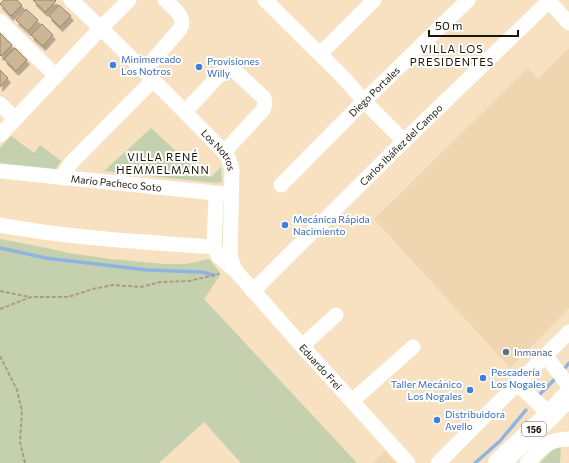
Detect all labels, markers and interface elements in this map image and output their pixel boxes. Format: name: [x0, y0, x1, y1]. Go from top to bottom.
scale bar: [429, 12, 518, 38]
text: 50 m: [435, 18, 463, 32]
district label: VILLA LOS PRESIDENTES: [410, 42, 494, 68]
place label: Minimercado Los Notros: [121, 53, 181, 77]
place label: Provisiones Willy: [207, 55, 260, 79]
marker: Minimercado Los Notros: [108, 60, 118, 70]
marker: Provisiones Willy: [194, 62, 204, 72]
street label: Diego Portales: [346, 64, 402, 119]
street label: Carlos Ibáñez del Campo: [357, 101, 445, 188]
street label: Los Notros: [199, 127, 238, 172]
district label: VILLA RENÉ HEMMELMANN: [116, 149, 210, 176]
street label: Mario Pacheco Soto: [70, 172, 162, 194]
place label: Mecánica Rápida Nacimiento: [293, 213, 370, 237]
marker: Mecánica Rápida Nacimiento: [280, 220, 290, 230]
street label: Eduardo Frei: [297, 341, 344, 392]
place label: Inmanac: [514, 346, 552, 358]
marker: Inmanac: [501, 347, 511, 357]
place label: Pescadería Los Nogales: [491, 366, 546, 390]
marker: Pescadería Los Nogales: [478, 373, 488, 383]
place label: Taller Mecánico Los Nogales: [391, 378, 462, 402]
marker: Taller Mecánico Los Nogales: [465, 385, 475, 395]
place label: Distribuidora Avello: [445, 408, 505, 432]
marker: Distribuidora Avello: [432, 415, 442, 425]
road number: 156: [522, 422, 546, 436]

